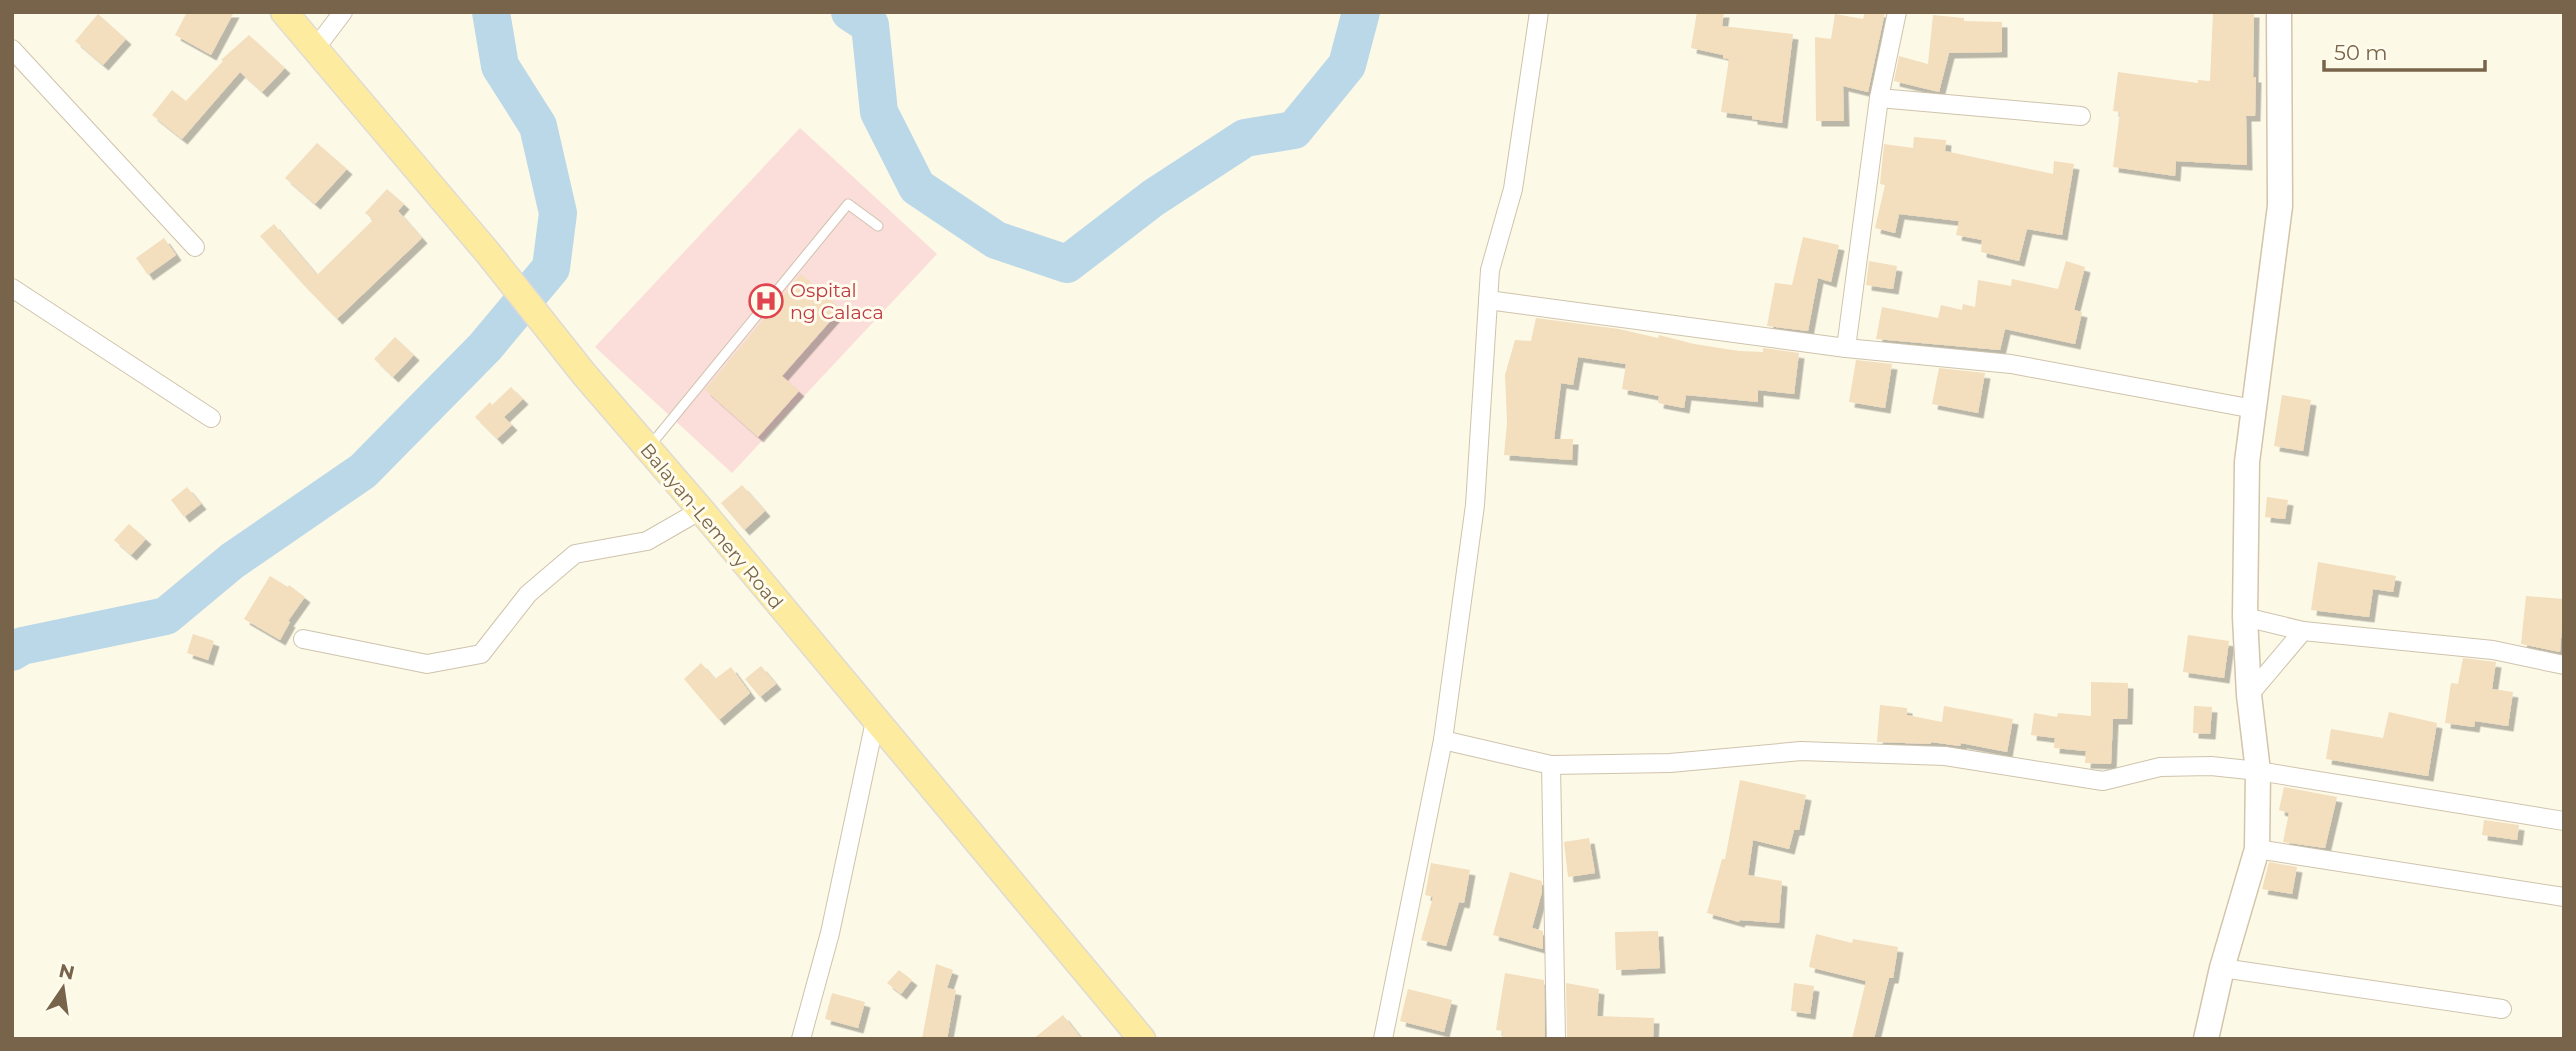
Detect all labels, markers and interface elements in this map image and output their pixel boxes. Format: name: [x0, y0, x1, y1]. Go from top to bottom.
scale bar: [2324, 28, 2485, 72]
text: 50 m: [2334, 40, 2388, 65]
place label: Ospital ng Calaca: [790, 279, 884, 324]
hospital icon: Ospital ng Calaca: [747, 282, 785, 320]
street label: Balayan-Lemery Road: [636, 439, 788, 614]
north arrow: [28, 953, 98, 1023]
text: N: [57, 959, 77, 985]

